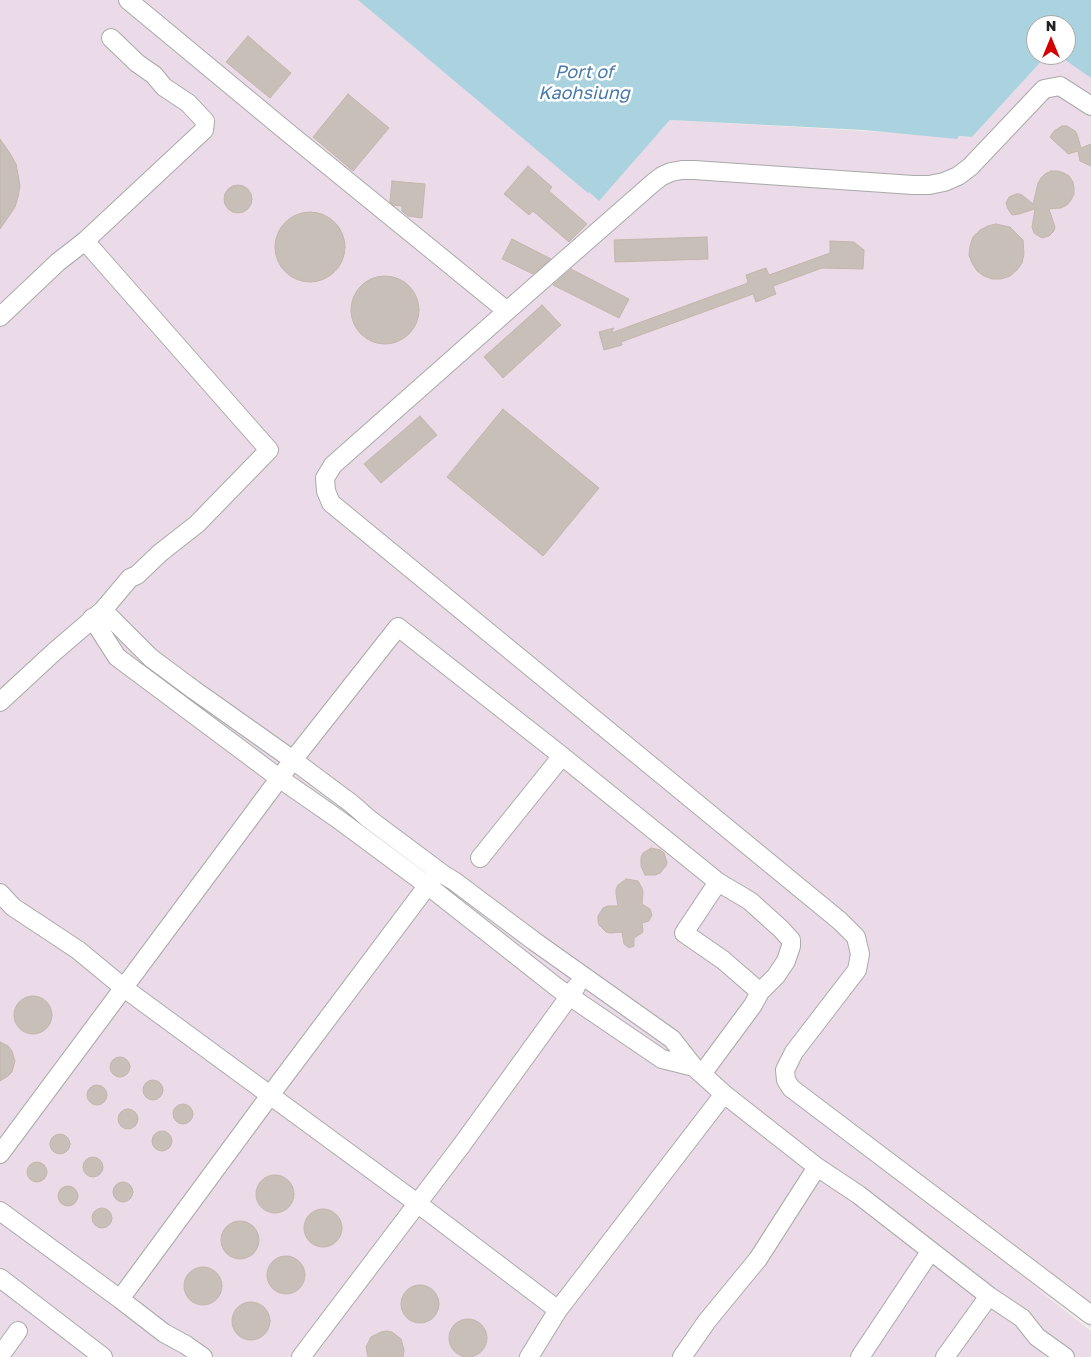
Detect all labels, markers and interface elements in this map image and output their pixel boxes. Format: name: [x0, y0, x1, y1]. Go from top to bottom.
north arrow: [1026, 15, 1076, 65]
text: N: [1046, 17, 1056, 34]
water label: Port of Kaohsiung: [538, 61, 630, 104]

